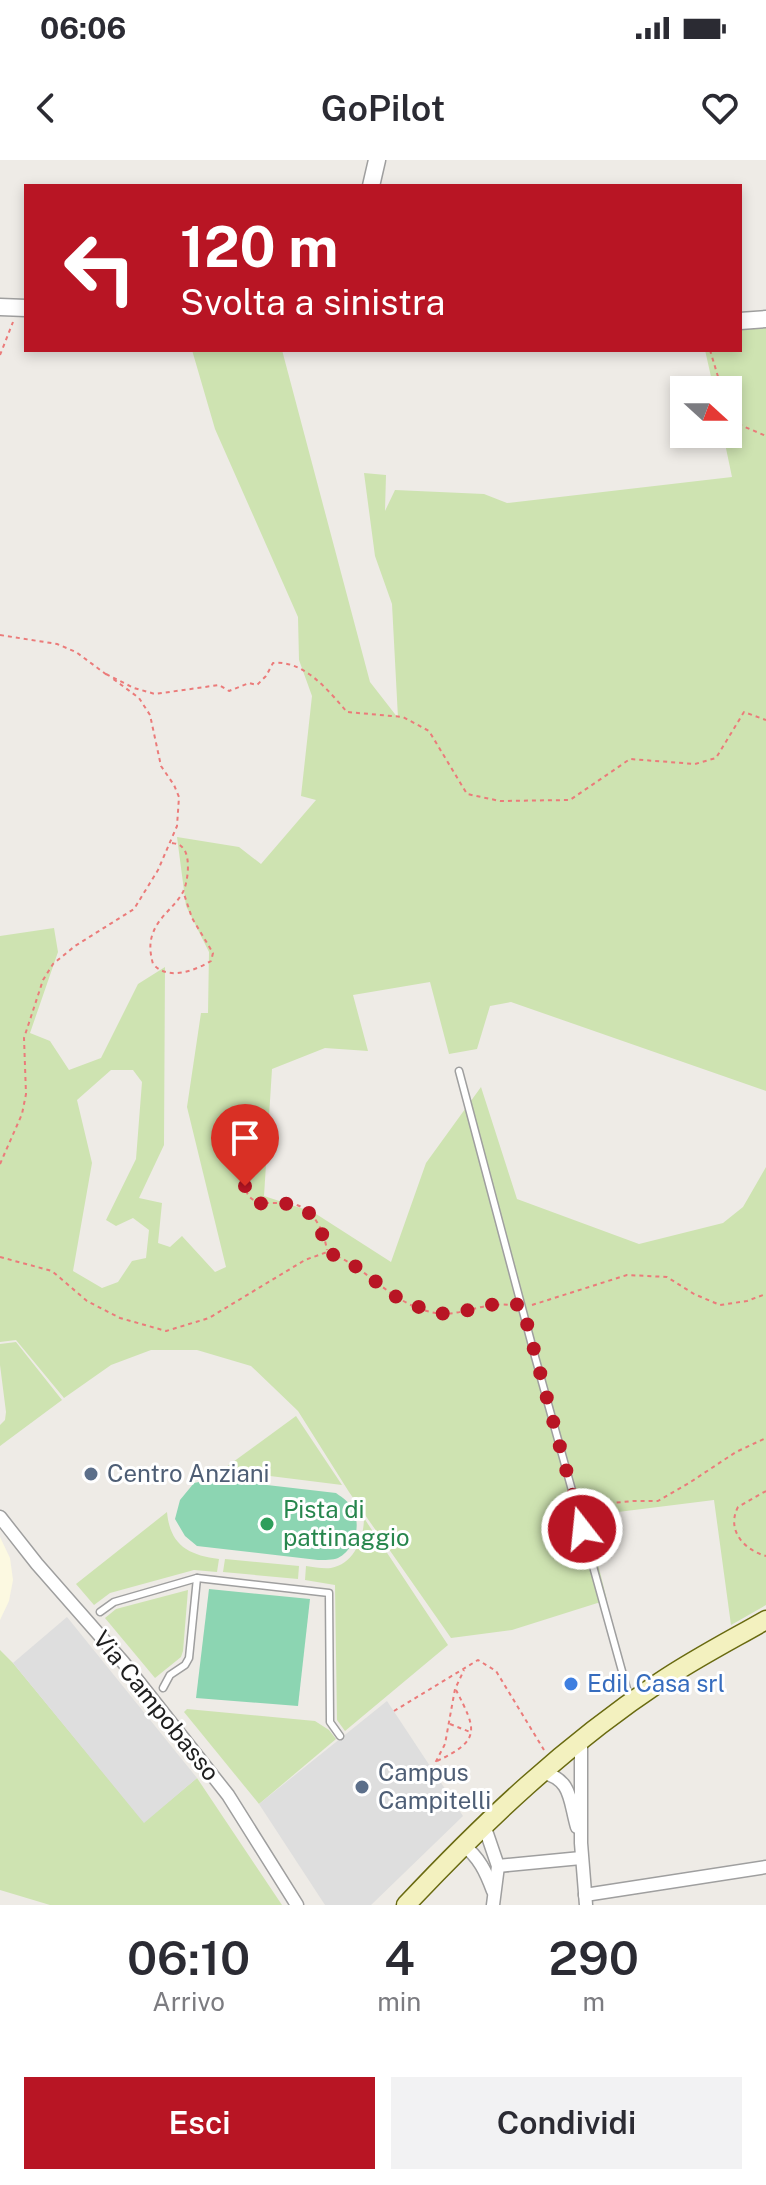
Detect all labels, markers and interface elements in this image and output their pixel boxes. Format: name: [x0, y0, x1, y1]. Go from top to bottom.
text: 06:06: [40, 10, 126, 46]
icon: back: [24, 86, 68, 130]
icon: heart: [698, 86, 742, 130]
text: GoPilot: [321, 87, 445, 129]
text: 120 m: [180, 214, 338, 280]
icon: left: [48, 216, 152, 320]
text: Svolta a sinistra: [180, 281, 445, 323]
north arrow: [670, 376, 742, 448]
map controls: [670, 376, 742, 448]
pin: [211, 1104, 279, 1186]
icon: arrive: [223, 1116, 267, 1160]
place label: Centro Anziani: [107, 1459, 270, 1487]
marker: Centro Anziani: [82, 1465, 100, 1483]
position arrow: [540, 1487, 624, 1571]
place label: Pista di pattinaggio: [283, 1495, 410, 1551]
marker: Pista di pattinaggio: [258, 1515, 276, 1533]
street label: Via Campobasso: [88, 1625, 226, 1786]
place label: Edil Casa srl: [587, 1669, 725, 1697]
marker: Edil Casa srl: [562, 1675, 580, 1693]
place label: Campus Campitelli: [378, 1758, 491, 1814]
marker: Campus Campitelli: [353, 1778, 371, 1796]
text: 06:10: [127, 1929, 250, 1986]
text: 4: [384, 1929, 415, 1986]
text: 290: [548, 1929, 639, 1986]
text: Arrivo: [152, 1986, 225, 2017]
text: min: [377, 1986, 421, 2017]
text: m: [582, 1986, 605, 2017]
button: Esci: [24, 2077, 375, 2169]
button: Condividi: [391, 2077, 742, 2169]

